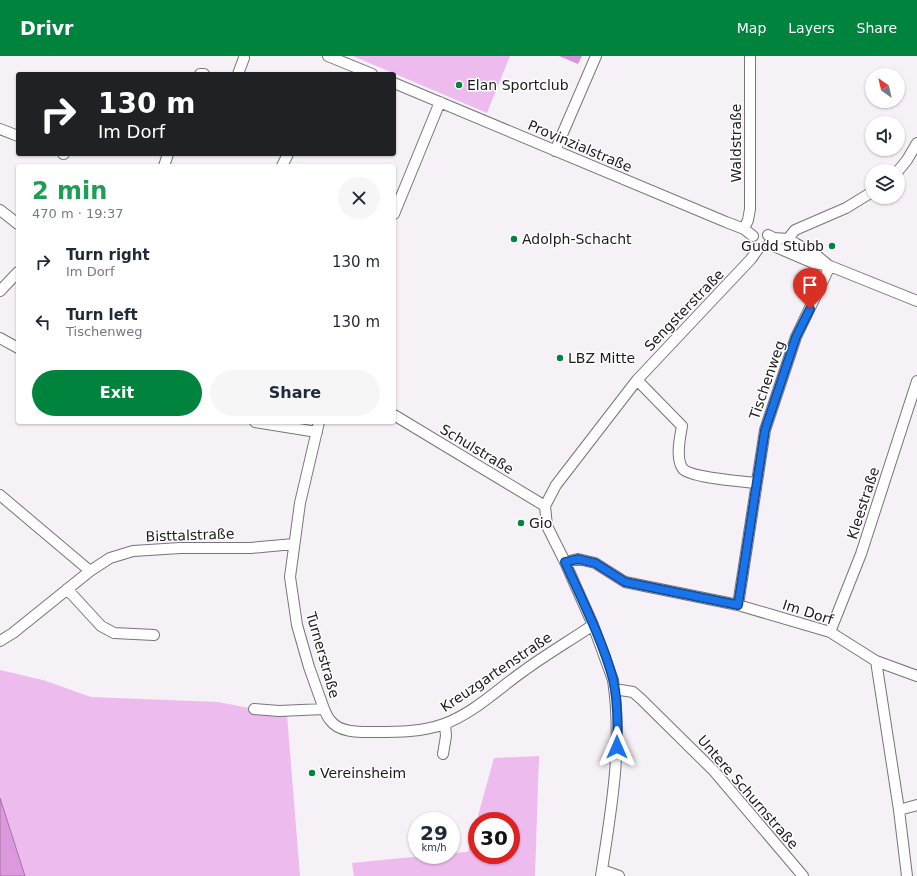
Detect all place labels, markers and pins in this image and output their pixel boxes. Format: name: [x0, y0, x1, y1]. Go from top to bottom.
place label: Elan Sportclub: [467, 77, 569, 93]
marker: Elan Sportclub: [454, 80, 464, 90]
place label: Adolph-Schacht: [522, 231, 632, 247]
marker: Adolph-Schacht: [509, 234, 519, 244]
place label: Gudd Stubb: [741, 238, 824, 254]
marker: Gudd Stubb: [827, 241, 837, 251]
pin: [793, 268, 827, 309]
place label: LBZ Mitte: [568, 350, 635, 366]
marker: LBZ Mitte: [555, 353, 565, 363]
place label: Gio: [529, 515, 552, 531]
marker: Gio: [516, 518, 526, 528]
place label: Vereinsheim: [320, 765, 406, 781]
marker: Vereinsheim: [307, 768, 317, 778]

